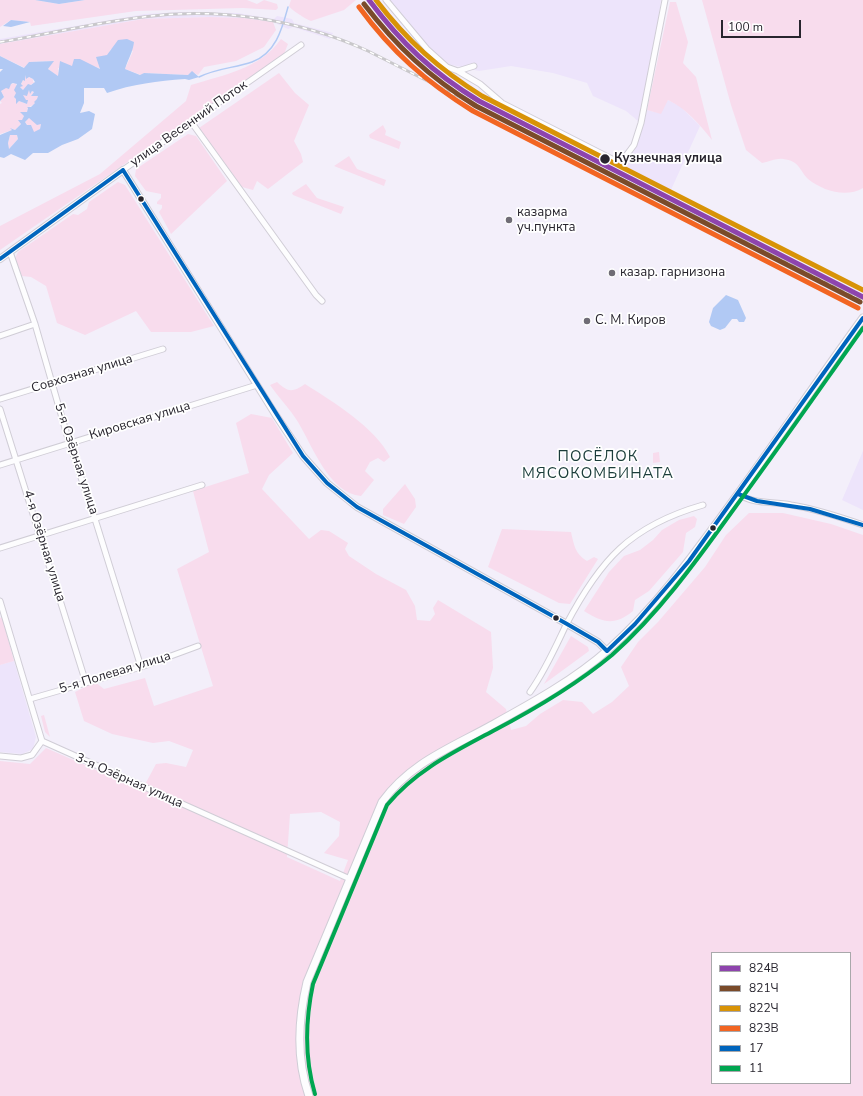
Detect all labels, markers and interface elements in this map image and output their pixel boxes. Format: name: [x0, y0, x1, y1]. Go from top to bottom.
scale bar: [723, 12, 803, 38]
text: 100 m: [728, 19, 763, 35]
street label: улица Весенний Поток: [127, 78, 251, 170]
place label: Кузнечная улица: [614, 151, 722, 167]
marker: Кузнечная улица: [598, 152, 612, 166]
unlabelled marker: [136, 194, 146, 204]
place label: казарма уч.пункта: [517, 205, 576, 236]
marker: казарма уч.пункта: [504, 215, 514, 225]
place label: казар. гарнизона: [620, 265, 725, 281]
marker: казар. гарнизона: [607, 268, 617, 278]
place label: С. М. Киров: [595, 313, 666, 329]
marker: С. М. Киров: [582, 316, 592, 326]
street label: Совхозная улица: [30, 351, 134, 397]
street label: Кировская улица: [88, 398, 192, 444]
street label: 5-я Озёрная улица: [51, 401, 101, 517]
district label: ПОСЁЛОК МЯСОКОМБИНАТА: [522, 448, 674, 483]
street label: 4-я Озёрная улица: [20, 488, 68, 604]
unlabelled marker: [708, 523, 718, 533]
unlabelled marker: [551, 613, 561, 623]
street label: 5-я Полевая улица: [57, 649, 173, 697]
street label: 3-я Озёрная улица: [73, 750, 185, 812]
legend: [711, 952, 851, 1084]
text: 824В: [749, 960, 779, 976]
text: 821Ч: [749, 980, 779, 996]
text: 822Ч: [749, 1000, 779, 1016]
text: 823В: [749, 1020, 779, 1036]
text: 17: [749, 1040, 763, 1056]
text: 11: [749, 1060, 763, 1076]

